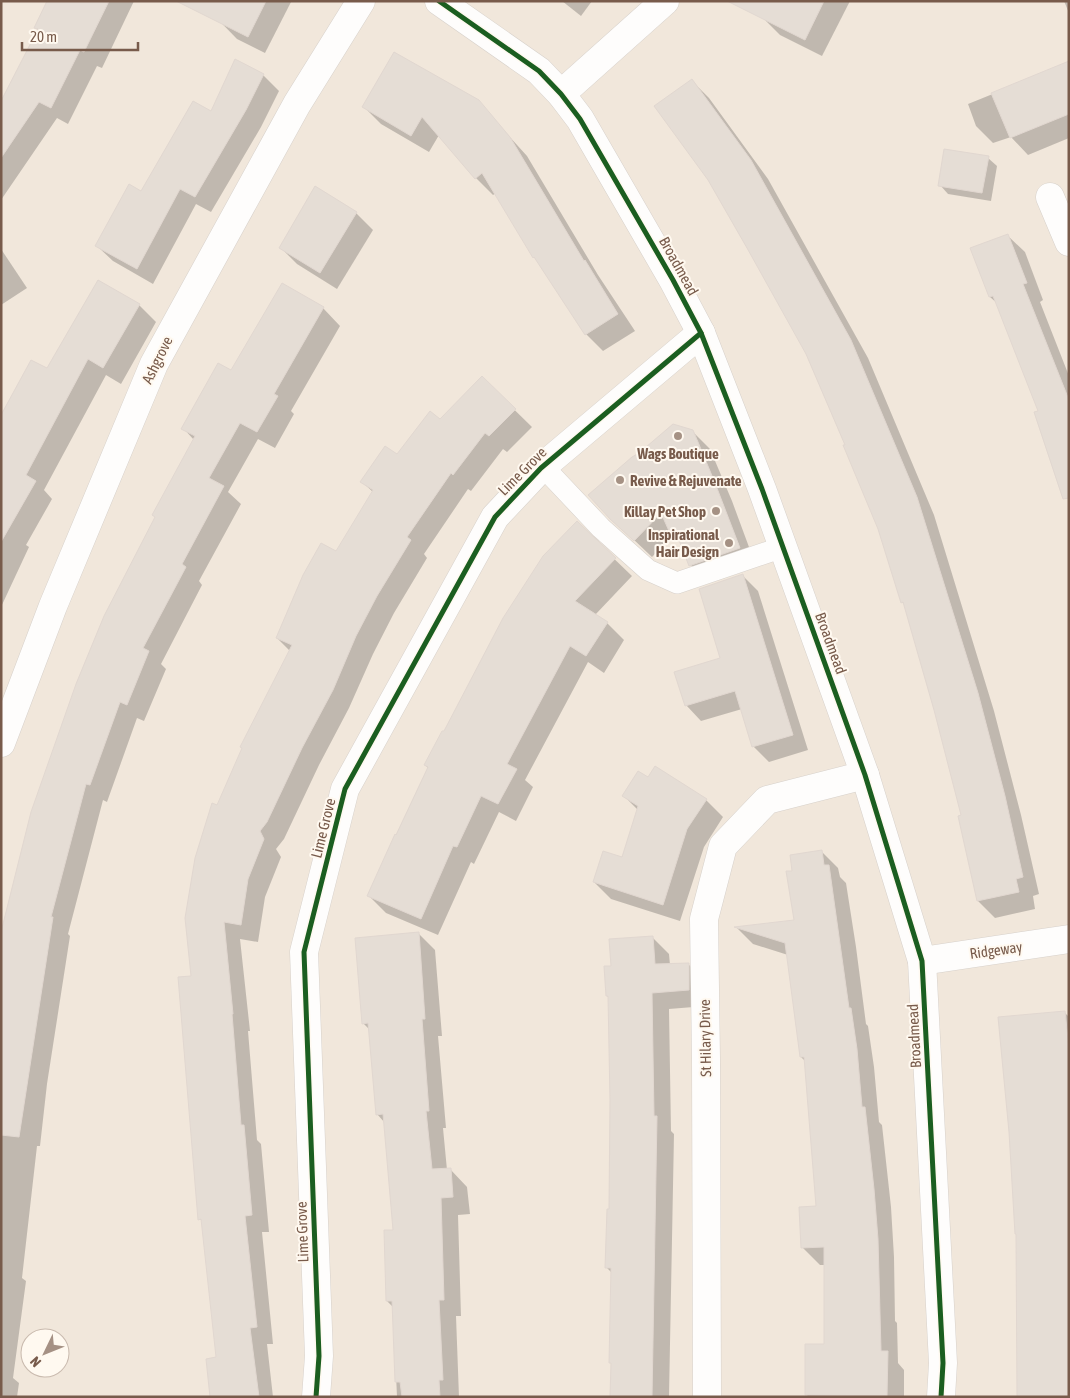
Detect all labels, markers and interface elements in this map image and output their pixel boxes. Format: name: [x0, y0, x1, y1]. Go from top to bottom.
scale bar: [22, 20, 139, 52]
text: 20 m: [30, 28, 57, 45]
street label: Broadmead: [656, 234, 702, 298]
street label: Ashgrove: [138, 333, 176, 386]
marker: Wags Boutique: [672, 430, 684, 442]
street label: Lime Grove: [494, 443, 550, 499]
place label: Wags Boutique: [636, 445, 719, 462]
place label: Revive & Rejuvenate: [630, 472, 742, 489]
marker: Revive & Rejuvenate: [614, 474, 626, 486]
place label: Killay Pet Shop: [624, 503, 706, 520]
marker: Killay Pet Shop: [710, 505, 722, 517]
place label: Inspirational Hair Design: [648, 526, 720, 560]
marker: Inspirational Hair Design: [723, 537, 735, 549]
street label: Broadmead: [812, 610, 850, 676]
street label: Lime Grove: [307, 796, 339, 860]
street label: Ridgeway: [969, 938, 1023, 962]
street label: St Hilary Drive: [696, 999, 714, 1077]
street label: Broadmead: [904, 1003, 924, 1069]
street label: Lime Grove: [292, 1201, 312, 1263]
north arrow: [20, 1328, 70, 1378]
text: N: [27, 1353, 44, 1370]

